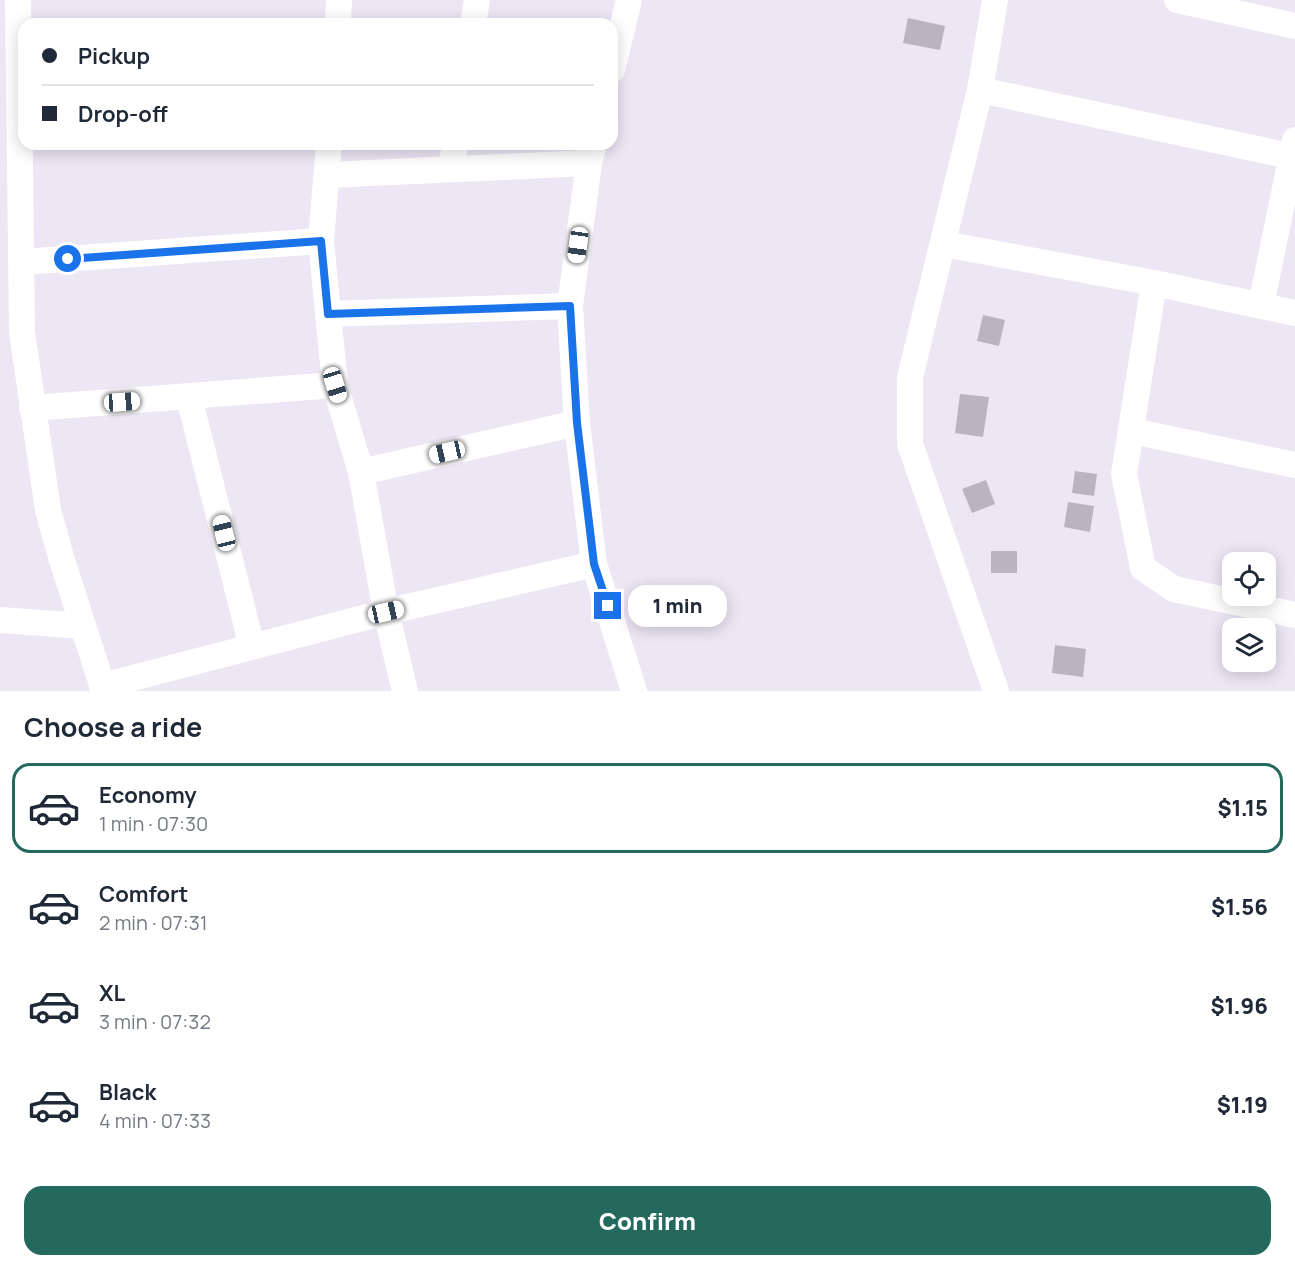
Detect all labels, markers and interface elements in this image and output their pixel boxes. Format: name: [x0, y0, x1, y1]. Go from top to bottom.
text: Pickup: [78, 41, 150, 71]
text: Drop-off: [78, 99, 168, 129]
car: [567, 226, 589, 264]
route start: [54, 245, 81, 272]
car: [321, 365, 349, 405]
car: [103, 392, 141, 412]
car: [427, 439, 467, 465]
car: [211, 513, 237, 553]
map controls: [1222, 552, 1276, 672]
button: locate: [1222, 552, 1276, 606]
callout: 1 min: [629, 585, 728, 627]
route end: [594, 592, 621, 619]
text: 1 min: [652, 592, 703, 619]
car: [366, 599, 406, 625]
button: layers: [1222, 618, 1276, 672]
text: Choose a ride: [24, 708, 202, 745]
text: Economy: [99, 780, 197, 810]
icon: car: [27, 781, 81, 835]
text: $1.15: [1217, 793, 1268, 823]
text: 1 min · 07:30: [99, 810, 208, 837]
text: Comfort: [99, 879, 188, 909]
icon: car: [27, 880, 81, 934]
text: $1.56: [1211, 892, 1268, 922]
text: 2 min · 07:31: [99, 909, 208, 936]
text: XL: [99, 978, 125, 1008]
icon: car: [27, 979, 81, 1033]
text: $1.96: [1210, 991, 1268, 1021]
text: 3 min · 07:32: [99, 1008, 211, 1035]
text: Black: [99, 1077, 156, 1107]
icon: car: [27, 1078, 81, 1132]
text: $1.19: [1217, 1090, 1268, 1120]
text: 4 min · 07:33: [99, 1107, 211, 1134]
button: Confirm: [24, 1186, 1271, 1255]

